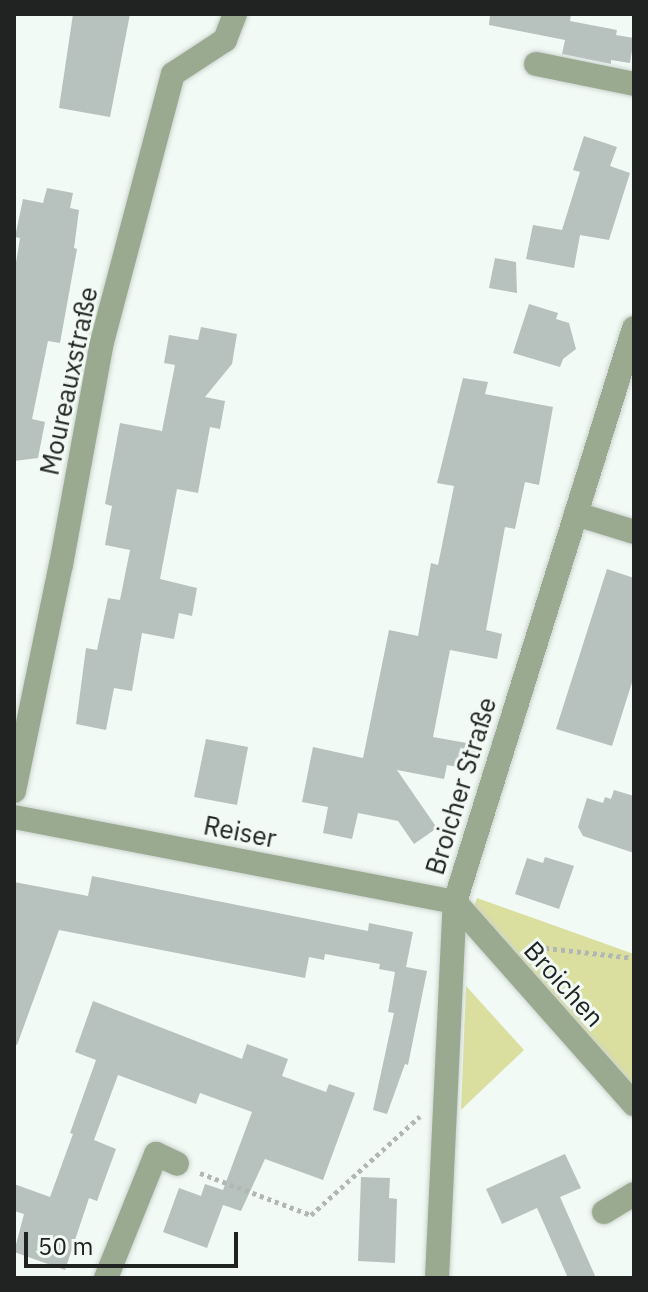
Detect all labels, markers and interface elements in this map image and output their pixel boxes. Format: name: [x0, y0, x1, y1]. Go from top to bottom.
street label: Moureauxstraße: [34, 284, 104, 478]
street label: Broicher Straße: [419, 694, 503, 878]
street label: Reiser: [201, 810, 279, 854]
street label: Broichen: [517, 935, 611, 1033]
scale bar: [28, 1216, 242, 1266]
text: 50 m: [38, 1230, 93, 1262]

